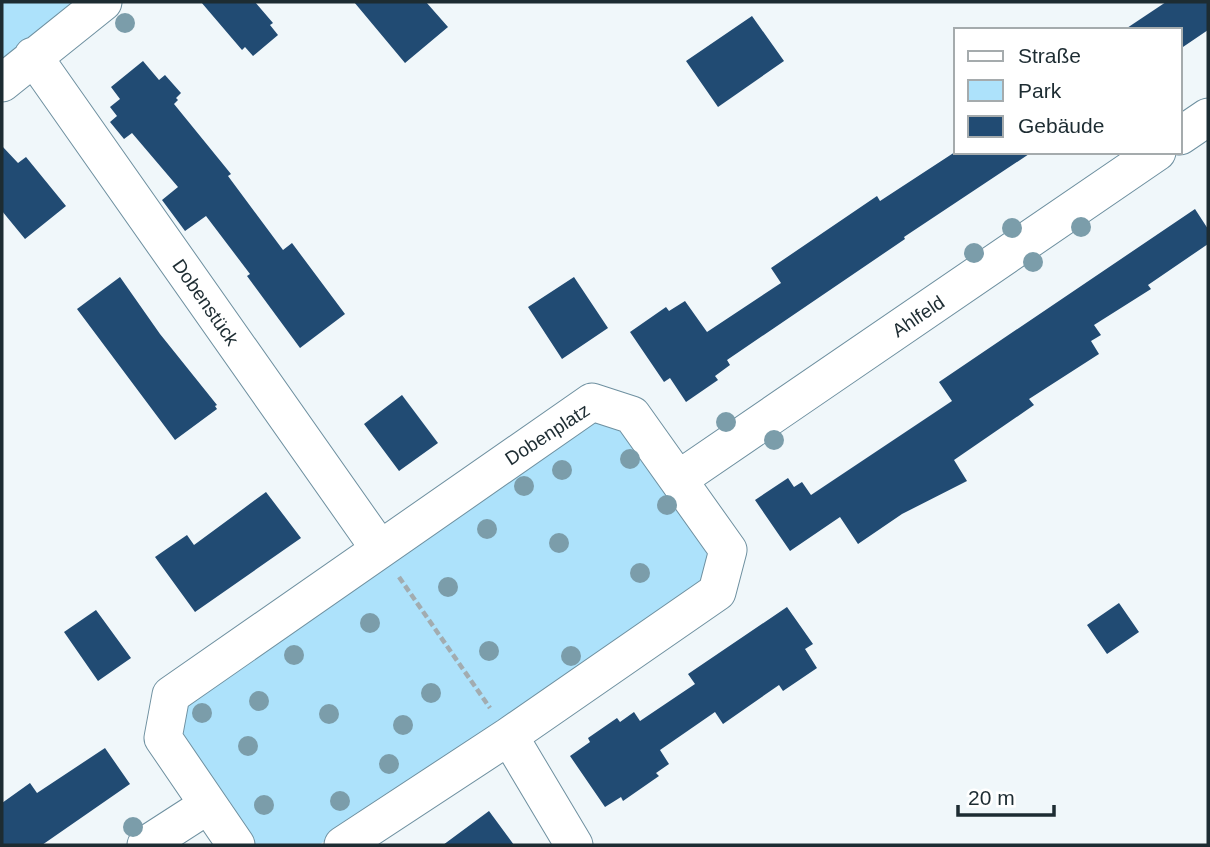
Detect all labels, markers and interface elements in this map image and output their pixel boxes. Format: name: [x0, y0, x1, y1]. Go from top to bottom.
legend: [954, 28, 1182, 154]
text: Straße: [1018, 44, 1081, 67]
text: Park: [1018, 79, 1062, 102]
text: Gebäude: [1018, 114, 1104, 137]
street label: Dobenstück: [168, 255, 243, 350]
street label: Ahlfeld: [888, 291, 948, 341]
street label: Dobenplatz: [501, 399, 593, 469]
scale bar: [958, 774, 1054, 818]
text: 20 m: [968, 786, 1015, 809]

